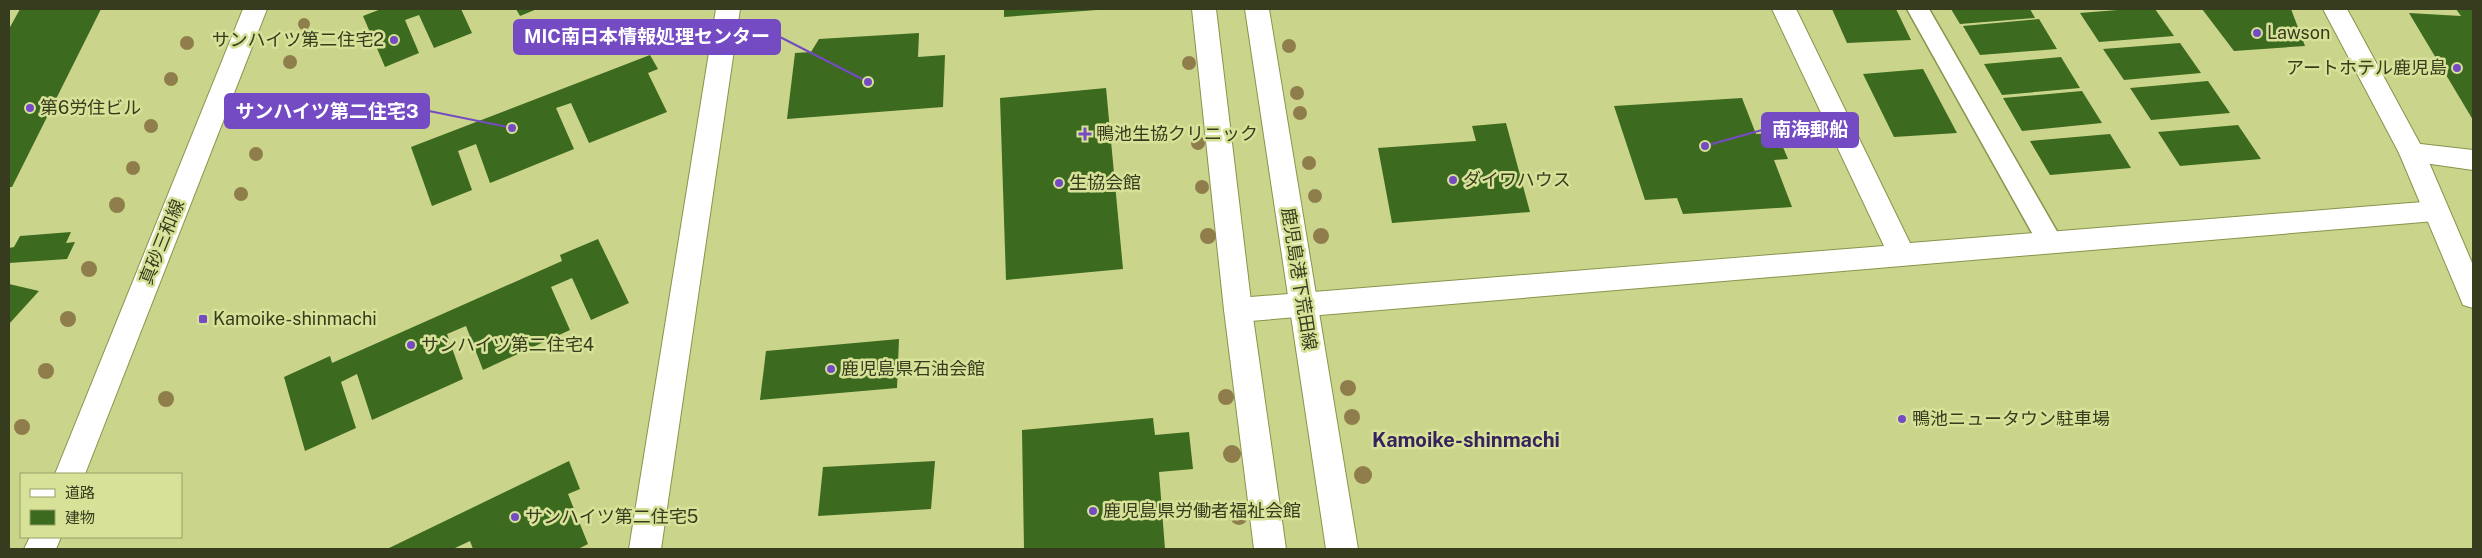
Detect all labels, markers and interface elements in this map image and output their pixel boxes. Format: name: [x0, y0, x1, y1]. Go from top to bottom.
callout: MIC南日本情報処理センター: [514, 20, 780, 54]
place label: Lawson: [2267, 22, 2330, 43]
text: MIC南日本情報処理センター: [524, 25, 770, 47]
marker: Lawson: [2251, 27, 2263, 39]
place label: サンハイツ第二住宅2: [212, 29, 384, 50]
marker: サンハイツ第二住宅2: [388, 34, 400, 46]
place label: アートホテル鹿児島: [2286, 57, 2447, 78]
marker: アートホテル鹿児島: [2451, 62, 2463, 74]
callout: サンハイツ第二住宅3: [225, 94, 429, 128]
place label: 第6労住ビル: [40, 97, 141, 118]
text: サンハイツ第二住宅3: [235, 100, 419, 122]
marker: 第6労住ビル: [24, 102, 36, 114]
callout: 南海郵船: [1762, 113, 1858, 147]
text: 南海郵船: [1772, 118, 1849, 140]
place label: 鴨池生協クリニック: [1096, 123, 1258, 144]
marker: 鴨池生協クリニック: [1078, 127, 1092, 141]
place label: ダイワハウス: [1463, 169, 1571, 190]
place label: 生協会館: [1069, 172, 1141, 193]
marker: ダイワハウス: [1447, 174, 1459, 186]
marker: 生協会館: [1053, 177, 1065, 189]
street label: 真砂三和線: [135, 196, 188, 287]
street label: 鹿児島港下荒田線: [1278, 206, 1321, 352]
place label: Kamoike-shinmachi: [213, 308, 377, 329]
marker: Kamoike-shinmachi: [197, 313, 209, 325]
place label: サンハイツ第二住宅4: [421, 334, 594, 355]
marker: サンハイツ第二住宅4: [405, 339, 417, 351]
place label: 鹿児島県石油会館: [841, 358, 985, 379]
marker: 鹿児島県石油会館: [825, 363, 837, 375]
place label: 鴨池ニュータウン駐車場: [1912, 408, 2110, 429]
marker: 鴨池ニュータウン駐車場: [1896, 413, 1908, 425]
district label: Kamoike-shinmachi: [1372, 428, 1560, 452]
legend: [20, 473, 182, 538]
text: 道路: [65, 484, 95, 501]
place label: 鹿児島県労働者福祉会館: [1103, 500, 1301, 521]
marker: 鹿児島県労働者福祉会館: [1087, 505, 1099, 517]
place label: サンハイツ第二住宅5: [525, 506, 698, 527]
text: 建物: [65, 509, 95, 526]
marker: サンハイツ第二住宅5: [509, 511, 521, 523]

